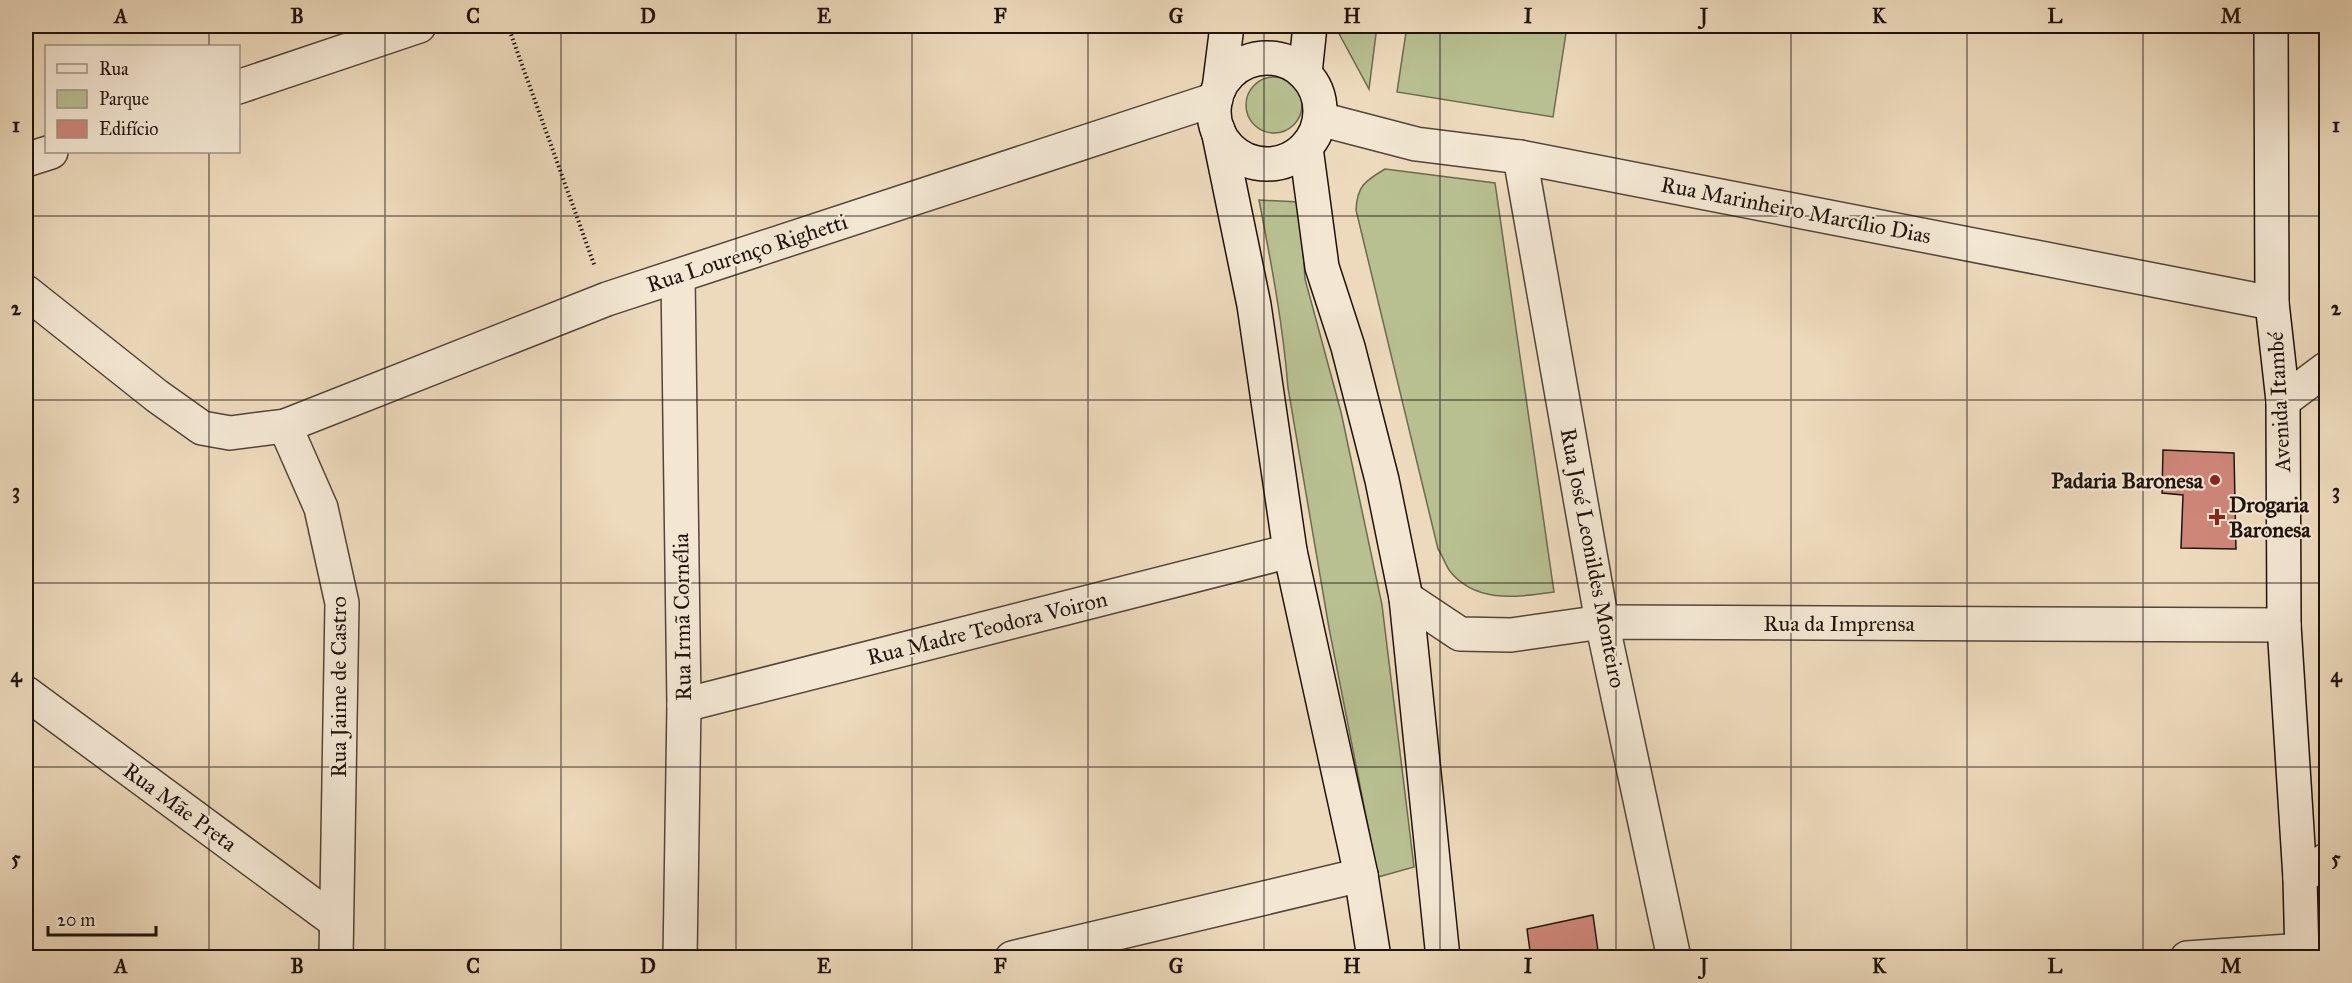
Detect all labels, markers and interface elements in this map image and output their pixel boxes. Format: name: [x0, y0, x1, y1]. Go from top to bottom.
text: A: [112, 4, 128, 28]
text: B: [290, 4, 304, 28]
text: C: [466, 4, 480, 28]
text: D: [640, 4, 656, 28]
text: E: [817, 4, 832, 28]
text: F: [993, 4, 1007, 28]
text: G: [1169, 4, 1184, 28]
text: H: [1343, 4, 1361, 28]
text: I: [1524, 4, 1533, 28]
text: J: [1697, 4, 1709, 30]
text: K: [1872, 4, 1887, 28]
text: L: [2048, 4, 2063, 28]
text: M: [2221, 4, 2242, 28]
legend: [45, 45, 240, 153]
text: Rua: [99, 58, 129, 80]
text: Parque: [99, 88, 149, 111]
text: 1: [12, 113, 20, 137]
text: 1: [2332, 113, 2340, 137]
text: Edifício: [99, 118, 158, 140]
street label: Rua Marinheiro Marcílio Dias: [1659, 171, 1933, 249]
street label: Rua Lourenço Righetti: [643, 208, 851, 298]
text: 2: [11, 296, 22, 320]
text: 2: [2331, 296, 2342, 320]
street label: Avenida Itambé: [2262, 330, 2296, 474]
street label: Rua José Leonildes Monteiro: [1555, 426, 1631, 690]
place label: Padaria Baronesa: [2051, 467, 2204, 494]
marker: Padaria Baronesa: [2208, 473, 2222, 487]
text: 3: [12, 479, 20, 504]
text: 3: [2332, 479, 2340, 504]
place label: Drogaria Baronesa: [2229, 491, 2311, 543]
marker: Drogaria Baronesa: [2210, 510, 2224, 524]
street label: Rua Irmã Cornélia: [667, 532, 697, 701]
street label: Rua Madre Teodora Voiron: [864, 585, 1110, 671]
street label: Rua Jaime de Castro: [325, 596, 352, 778]
street label: Rua da Imprensa: [1763, 610, 1915, 637]
text: 4: [10, 663, 22, 688]
text: 4: [2330, 663, 2342, 688]
street label: Rua Mãe Preta: [118, 757, 243, 858]
text: 5: [11, 846, 21, 870]
text: 5: [2331, 846, 2341, 870]
scale bar: [48, 899, 156, 937]
text: 20 m: [57, 909, 95, 931]
text: A: [112, 954, 128, 978]
text: B: [290, 954, 304, 978]
text: C: [466, 954, 480, 978]
text: D: [640, 954, 656, 978]
text: E: [817, 954, 832, 978]
text: F: [993, 954, 1007, 978]
text: G: [1169, 954, 1184, 978]
text: H: [1343, 954, 1361, 978]
text: I: [1524, 954, 1533, 978]
text: J: [1697, 954, 1709, 980]
text: K: [1872, 954, 1887, 978]
text: L: [2048, 954, 2063, 978]
text: M: [2221, 954, 2242, 978]

